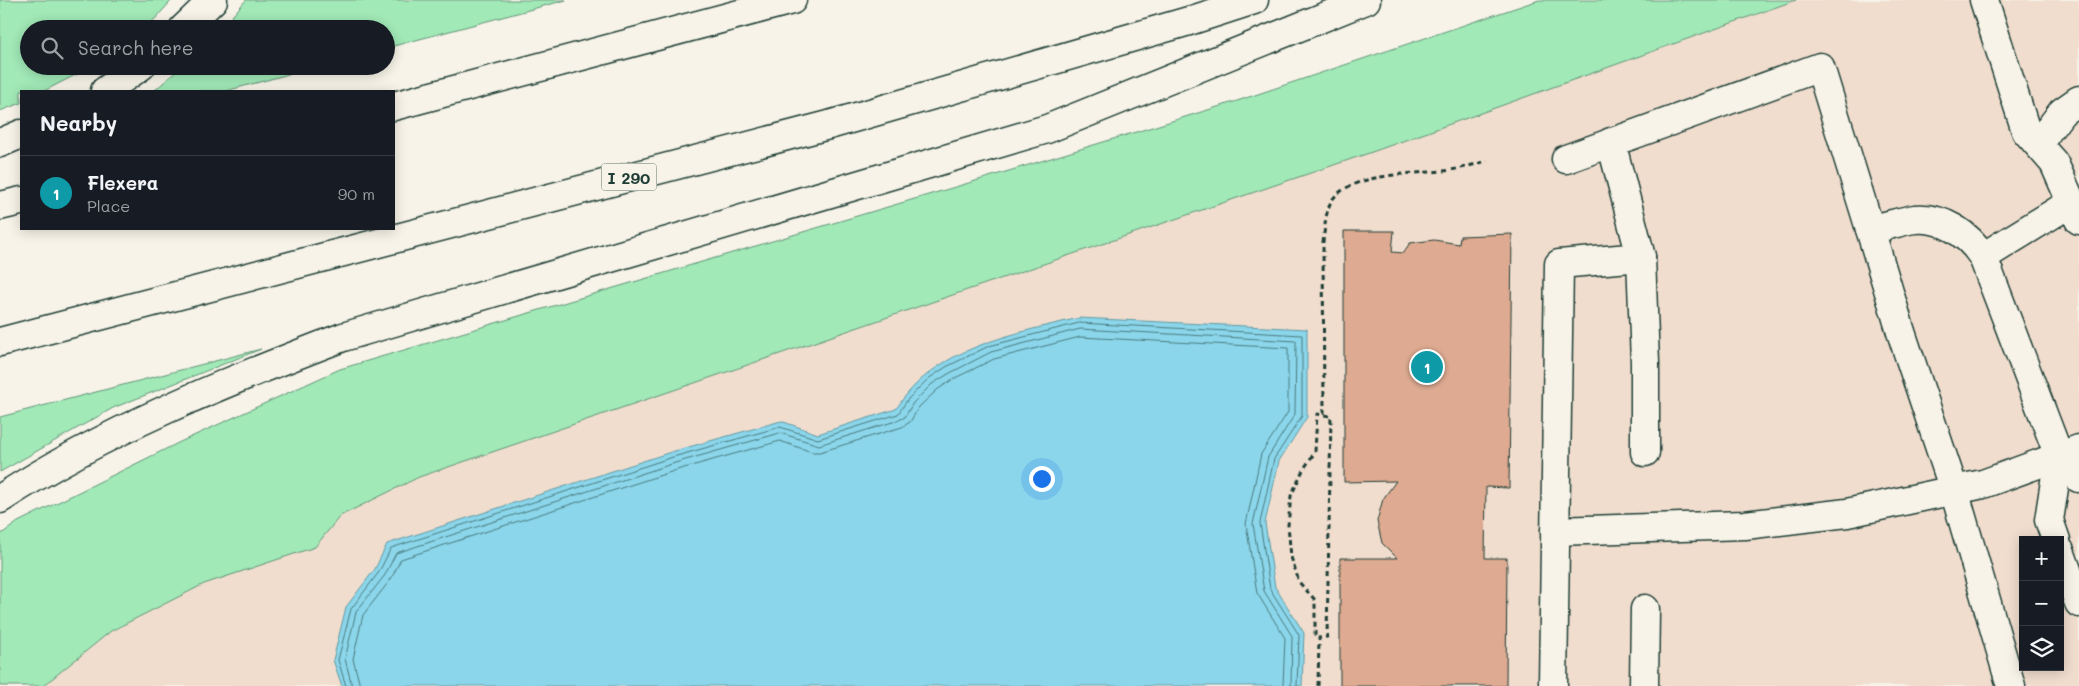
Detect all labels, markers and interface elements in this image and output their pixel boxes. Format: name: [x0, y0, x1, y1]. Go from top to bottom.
search box: [20, 20, 395, 75]
icon: search: [38, 34, 66, 62]
text: Search here: [78, 35, 194, 60]
text: Nearby: [40, 109, 117, 136]
road number: I 290: [602, 163, 656, 190]
text: Flexera: [87, 170, 159, 195]
text: 1: [52, 183, 60, 204]
text: 90 m: [338, 183, 375, 204]
text: Place: [87, 195, 130, 216]
pin: 1: [1411, 348, 1443, 386]
your location: [1029, 466, 1055, 492]
map controls: [2019, 536, 2064, 671]
button: +: [2019, 536, 2064, 581]
button: −: [2019, 581, 2064, 626]
button: layers: [2019, 626, 2064, 671]

